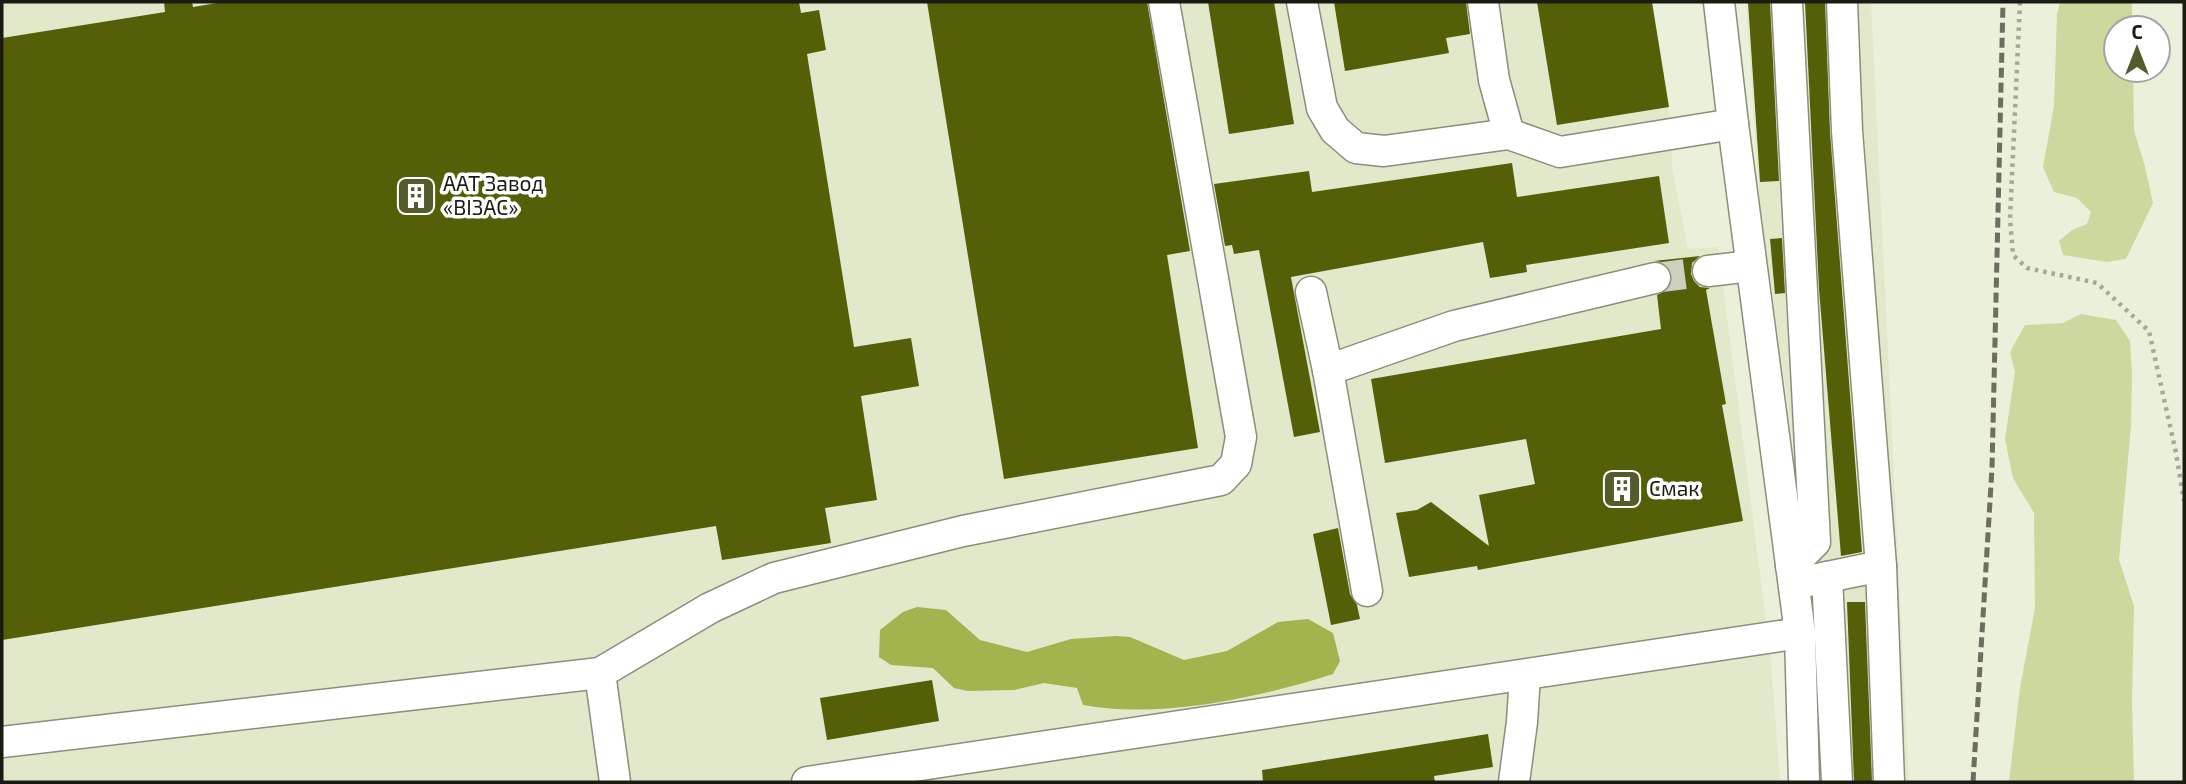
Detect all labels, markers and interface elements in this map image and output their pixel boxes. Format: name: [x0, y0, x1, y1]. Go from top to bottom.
north arrow: [2102, 14, 2172, 84]
text: С: [2131, 20, 2143, 43]
place label: ААТ Завод «ВІЗАС»: [443, 170, 544, 219]
building icon: ААТ Завод «ВІЗАС»: [395, 175, 437, 217]
building icon: Смак: [1601, 468, 1643, 510]
place label: Смак: [1649, 475, 1700, 500]

